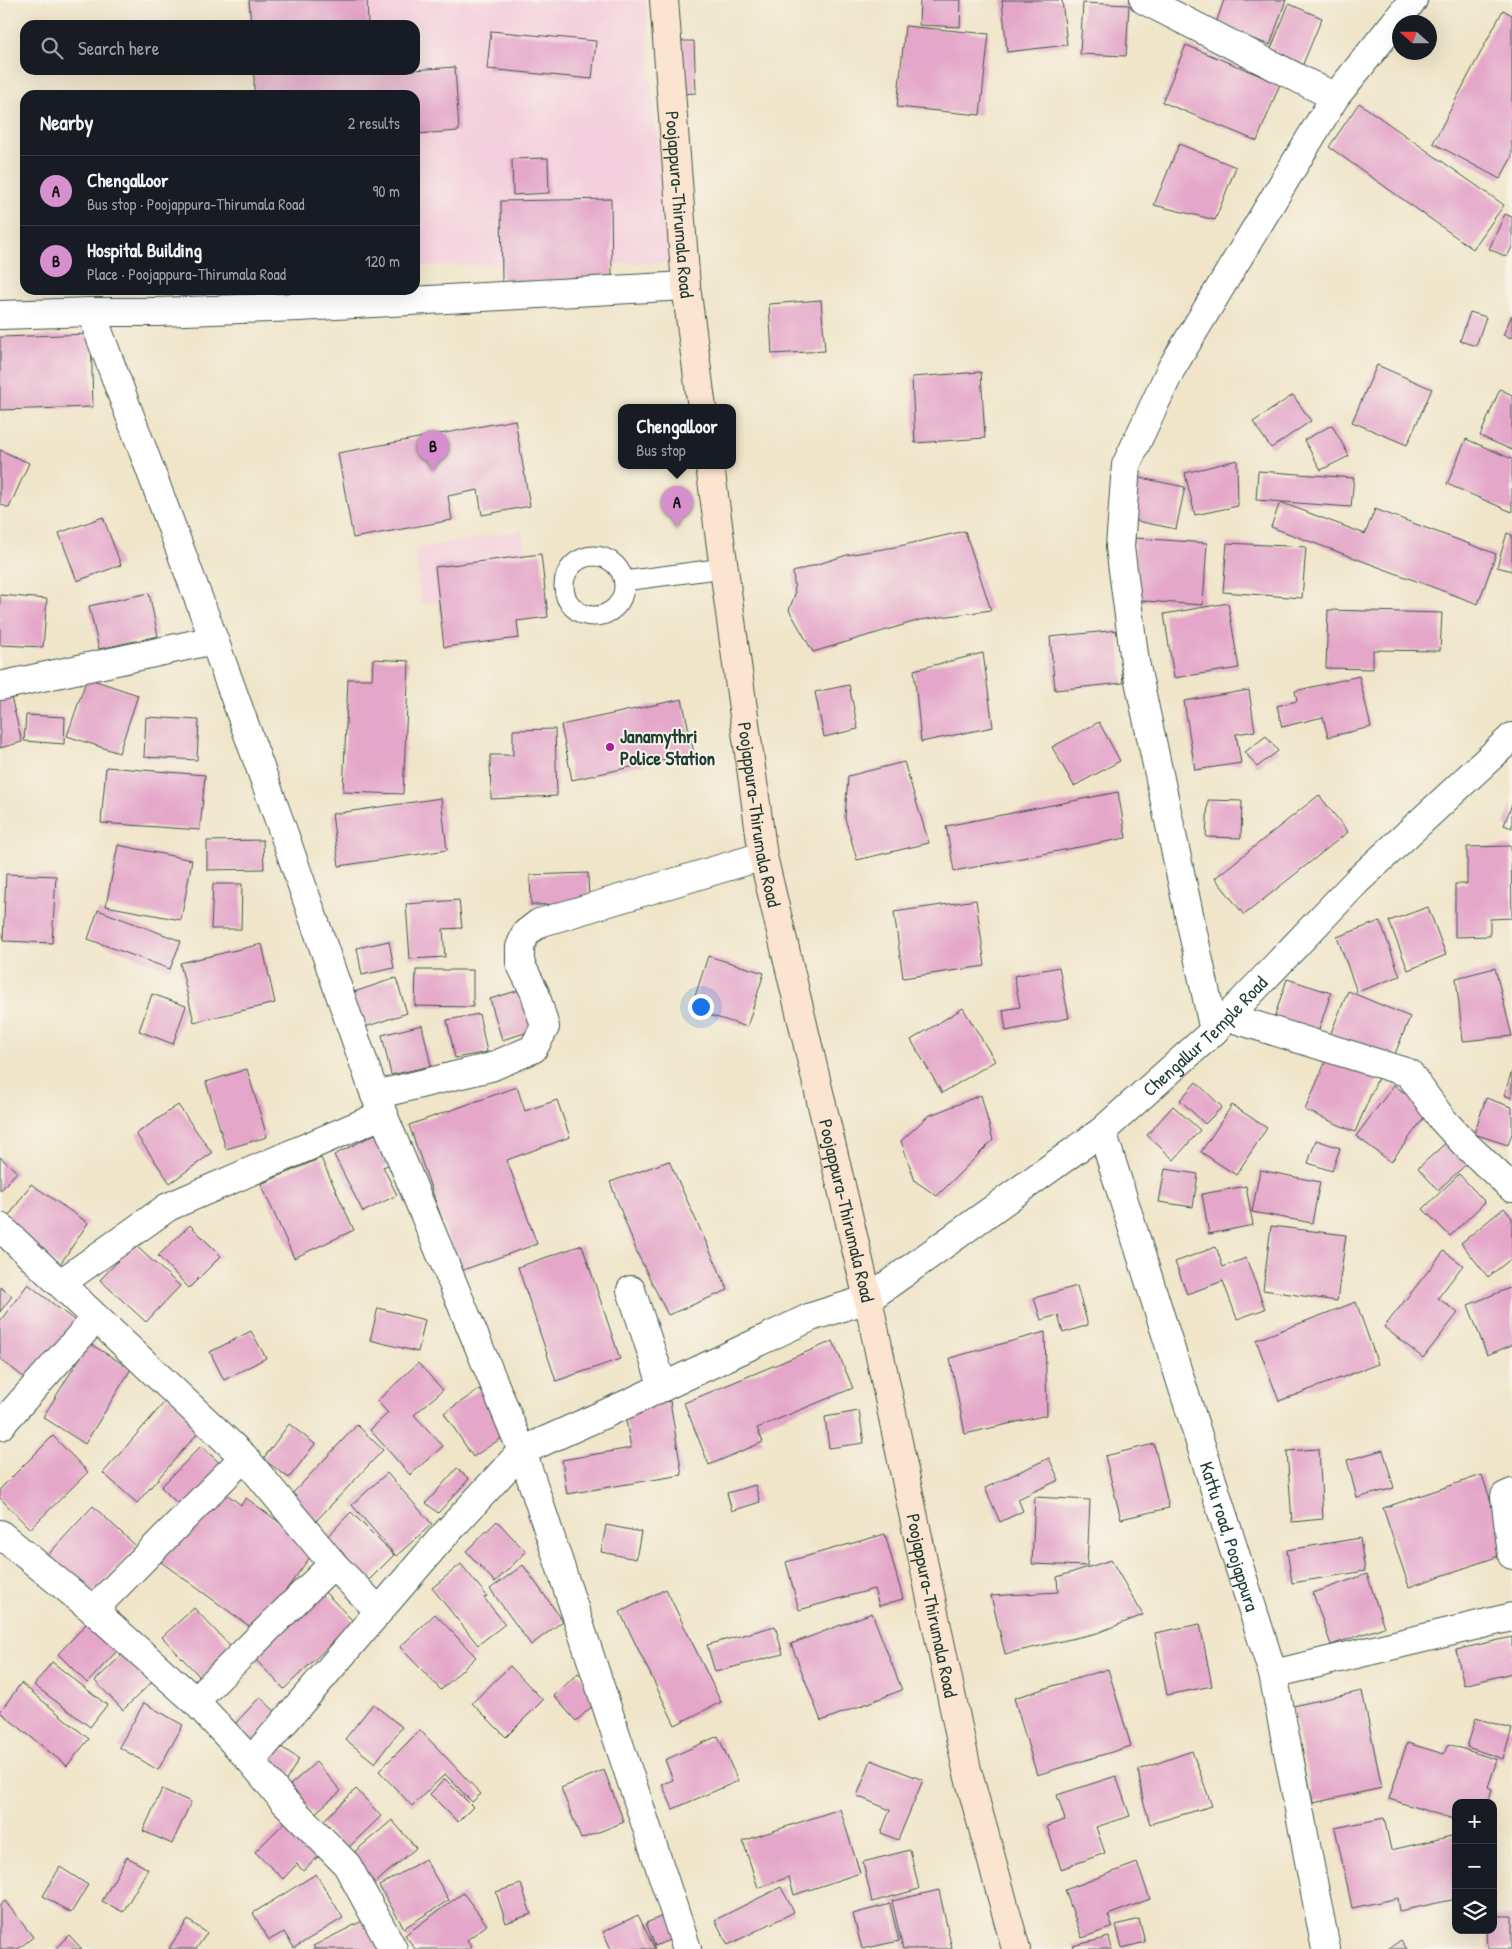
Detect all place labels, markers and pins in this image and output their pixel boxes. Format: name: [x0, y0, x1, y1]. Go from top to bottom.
pin: B: [417, 430, 449, 471]
pin: A: [661, 486, 693, 527]
place label: Janamythri Police Station: [620, 723, 716, 771]
marker: Janamythri Police Station: [604, 741, 616, 753]

